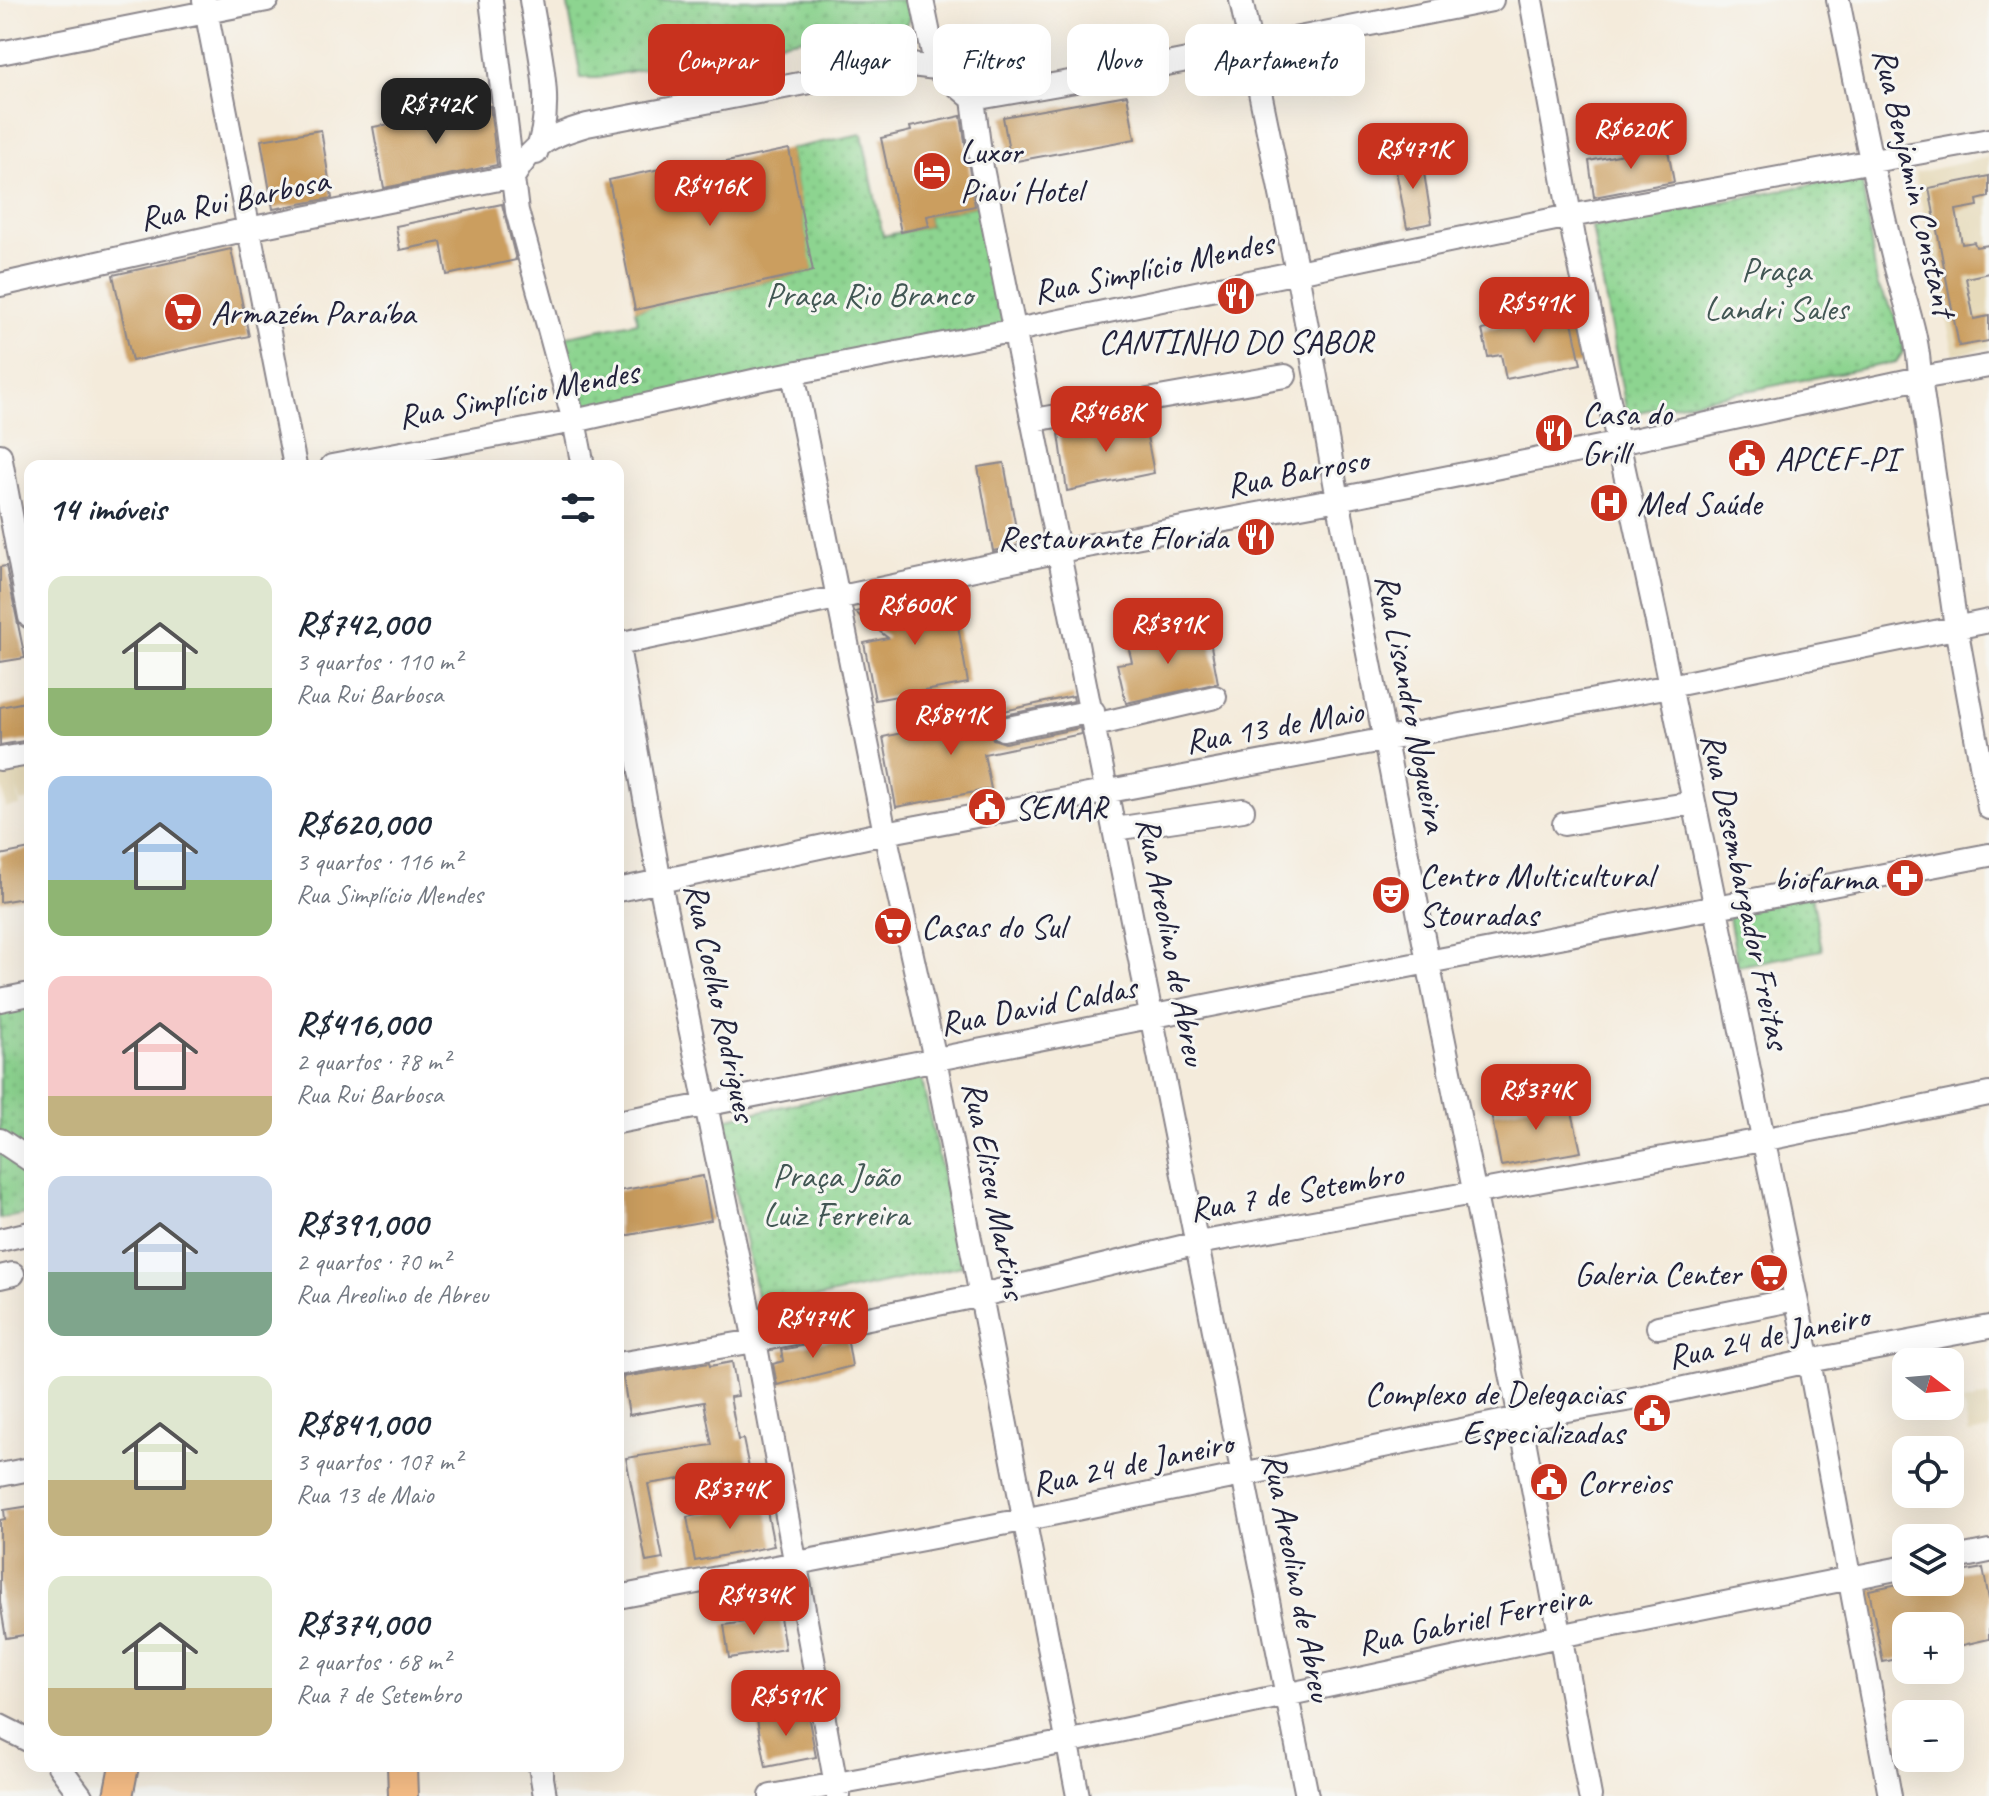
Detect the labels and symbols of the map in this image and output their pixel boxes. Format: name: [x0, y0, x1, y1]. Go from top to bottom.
street label: Rua Benjamin Constant: [1863, 44, 1968, 325]
pin: R$742K: [371, 78, 501, 146]
pin: R$620K: [1566, 103, 1696, 171]
pin: R$471K: [1348, 123, 1478, 191]
place label: Luxor Piauí Hotel: [960, 130, 1089, 212]
hotel icon: Luxor Piauí Hotel: [911, 150, 953, 192]
street label: Rua Rui Barbosa: [135, 158, 335, 240]
pin: R$416K: [645, 160, 775, 228]
street label: Rua Simplício Mendes: [1029, 220, 1280, 313]
park label: Praça Landri Sales: [1704, 248, 1850, 330]
park label: Praça Rio Branco: [765, 273, 977, 316]
restaurant icon: CANTINHO DO SABOR: [1215, 275, 1257, 317]
pin: R$541K: [1469, 277, 1599, 345]
supermarket icon: Armazém Paraíba: [162, 291, 204, 333]
place label: Armazém Paraíba: [211, 291, 418, 334]
place label: CANTINHO DO SABOR: [1098, 320, 1376, 363]
street label: Rua Simplício Mendes: [394, 349, 645, 438]
pin: R$468K: [1041, 386, 1171, 454]
place label: Casa do Grill: [1582, 392, 1674, 474]
restaurant icon: Casa do Grill: [1533, 412, 1575, 454]
street label: Rua Barroso: [1223, 436, 1375, 507]
public building icon: APCEF-PI: [1726, 437, 1768, 479]
place label: APCEF-PI: [1775, 437, 1905, 480]
hospital icon: Med Saúde: [1588, 482, 1630, 524]
place label: Med Saúde: [1637, 482, 1764, 525]
place label: Restaurante Florida: [998, 516, 1230, 559]
restaurant icon: Restaurante Florida: [1235, 516, 1277, 558]
street label: Rua Lisandro Nogueira: [1366, 570, 1458, 838]
pin: R$600K: [850, 579, 980, 647]
pin: R$391K: [1103, 598, 1233, 666]
pin: R$841K: [886, 689, 1016, 757]
street label: Rua 13 de Maio: [1182, 689, 1368, 763]
street label: Rua Desembargador Freitas: [1692, 729, 1801, 1056]
public building icon: SEMAR: [966, 786, 1008, 828]
place label: SEMAR: [1015, 786, 1110, 829]
street label: Rua Areolino de Abreu: [1127, 813, 1218, 1071]
place label: Centro Multicultural Stouradas: [1419, 854, 1659, 936]
place label: biofarma: [1774, 857, 1879, 900]
pharmacy icon: biofarma: [1884, 857, 1926, 899]
theatre icon: Centro Multicultural Stouradas: [1370, 874, 1412, 916]
street label: Rua Coelho Rodrigues: [675, 879, 768, 1128]
supermarket icon: Casas do Sul: [872, 905, 914, 947]
place label: Casas do Sul: [921, 905, 1071, 948]
street label: Rua David Caldas: [936, 964, 1142, 1045]
pin: R$374K: [1471, 1064, 1601, 1132]
street label: Rua Eliseu Martins: [953, 1078, 1038, 1306]
street label: Rua 7 de Setembro: [1186, 1151, 1408, 1231]
park label: Praça João Luiz Ferreira: [763, 1154, 912, 1236]
place label: Galeria Center: [1574, 1252, 1744, 1295]
supermarket icon: Galeria Center: [1748, 1252, 1790, 1294]
pin: R$474K: [748, 1292, 878, 1360]
street label: Rua 24 de Janeiro: [1664, 1293, 1876, 1378]
north arrow: [1892, 1348, 1964, 1420]
place label: Complexo de Delegacias Especializadas: [1364, 1372, 1627, 1454]
public building icon: Complexo de Delegacias Especializadas: [1631, 1392, 1673, 1434]
street label: Rua 24 de Janeiro: [1028, 1420, 1240, 1505]
street label: Rua Areolino de Abreu: [1253, 1449, 1344, 1707]
public building icon: Correios: [1528, 1461, 1570, 1503]
place label: Correios: [1577, 1461, 1674, 1504]
pin: R$374K: [665, 1463, 795, 1531]
pin: R$434K: [689, 1569, 819, 1637]
street label: Rua Gabriel Ferreira: [1353, 1573, 1596, 1665]
pin: R$591K: [721, 1670, 851, 1738]

